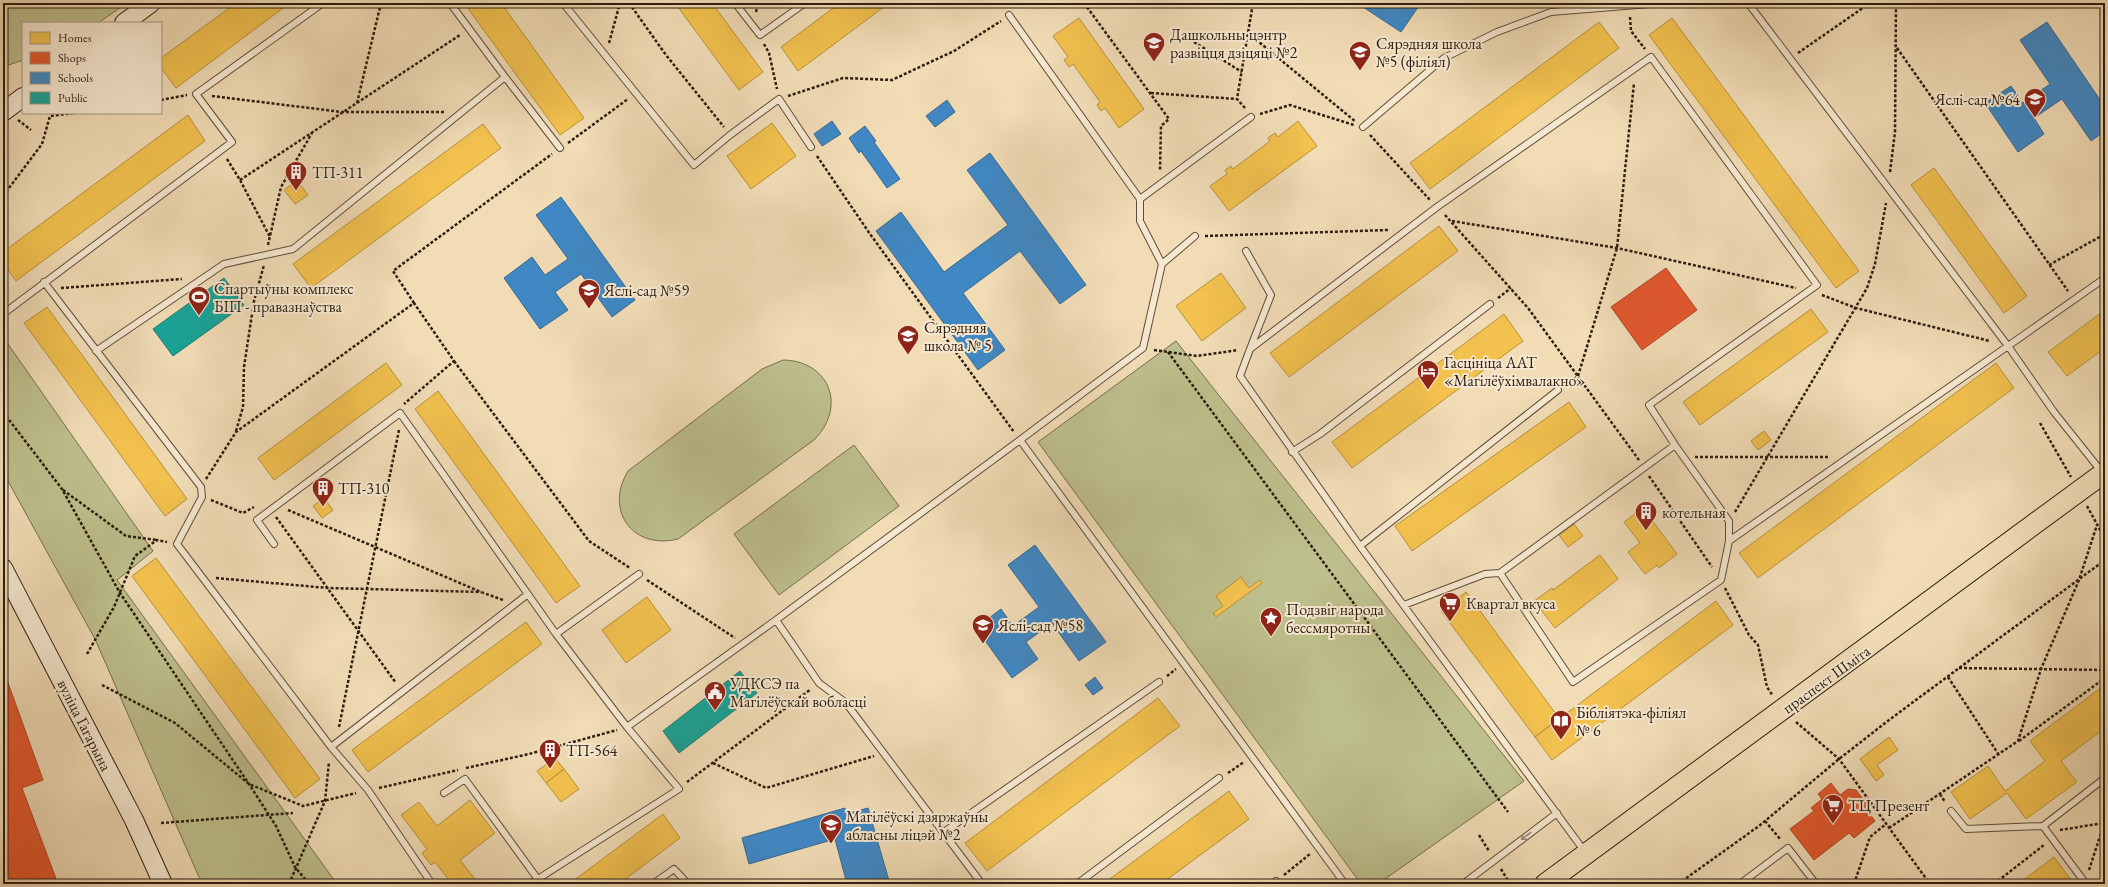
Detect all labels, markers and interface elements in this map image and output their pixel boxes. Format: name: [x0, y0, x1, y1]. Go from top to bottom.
legend: [22, 22, 162, 114]
place label: Дашкольны цэнтр развіцця дзіцяці №2: [1170, 24, 1298, 63]
text: Homes: [58, 30, 92, 46]
school or university icon: Дашкольны цэнтр развіцця дзіцяці №2: [1141, 30, 1167, 63]
place label: Сярэдняя школа №5 (філіял): [1376, 33, 1482, 72]
school or university icon: Сярэдняя школа №5 (філіял): [1347, 39, 1373, 72]
text: Shops: [58, 50, 86, 66]
text: Schools: [58, 70, 93, 86]
school or university icon: Яслі-сад №64: [2022, 86, 2048, 119]
place label: Яслі-сад №64: [1934, 89, 2020, 110]
text: Public: [58, 90, 88, 106]
building icon: ТП-311: [283, 159, 309, 192]
place label: ТП-311: [312, 162, 363, 183]
school or university icon: Яслі-сад №59: [576, 277, 602, 310]
place label: Спартыўны комплекс БІП - правазнаўства: [214, 278, 354, 317]
place label: Яслі-сад №59: [603, 280, 690, 301]
sports icon: Спартыўны комплекс БІП - правазнаўства: [186, 284, 212, 317]
place label: Сярэдняя школа № 5: [924, 317, 992, 356]
school or university icon: Сярэдняя школа № 5: [895, 323, 921, 356]
place label: Гасцініца ААТ «Магілёўхімвалакно»: [1444, 352, 1586, 391]
hotel icon: Гасцініца ААТ «Магілёўхімвалакно»: [1415, 358, 1441, 391]
building icon: ТП-310: [310, 475, 336, 508]
place label: ТП-310: [338, 478, 390, 499]
building icon: котельная: [1633, 499, 1659, 532]
place label: котельная: [1662, 502, 1726, 523]
supermarket icon: Квартал вкуса: [1437, 590, 1463, 623]
place label: Квартал вкуса: [1466, 593, 1556, 614]
place label: Подзвіг народа бессмяротны: [1286, 599, 1385, 638]
place icon: Подзвіг народа бессмяротны: [1258, 605, 1284, 638]
school or university icon: Яслі-сад №58: [970, 612, 996, 645]
place label: Яслі-сад №58: [997, 615, 1084, 636]
street label: праспект Шміта: [1778, 640, 1875, 718]
place label: УДКСЭ па Магілёўскай вобласці: [729, 673, 867, 712]
street label: вуліца Гагарына: [52, 676, 117, 775]
public building icon: УДКСЭ па Магілёўскай вобласці: [702, 679, 728, 712]
place label: Бібліятэка-філіял № 6: [1576, 702, 1687, 741]
library icon: Бібліятэка-філіял № 6: [1548, 708, 1574, 741]
building icon: ТП-564: [537, 737, 563, 770]
place label: ТП-564: [566, 740, 618, 761]
supermarket icon: ТЦ Презент: [1820, 792, 1846, 825]
place label: ТЦ Презент: [1848, 795, 1930, 816]
place label: Магілёўскі дзяржаўны абласны ліцэй №2: [846, 806, 989, 845]
school or university icon: Магілёўскі дзяржаўны абласны ліцэй №2: [818, 812, 844, 845]
one-way arrow: [1521, 832, 1532, 841]

